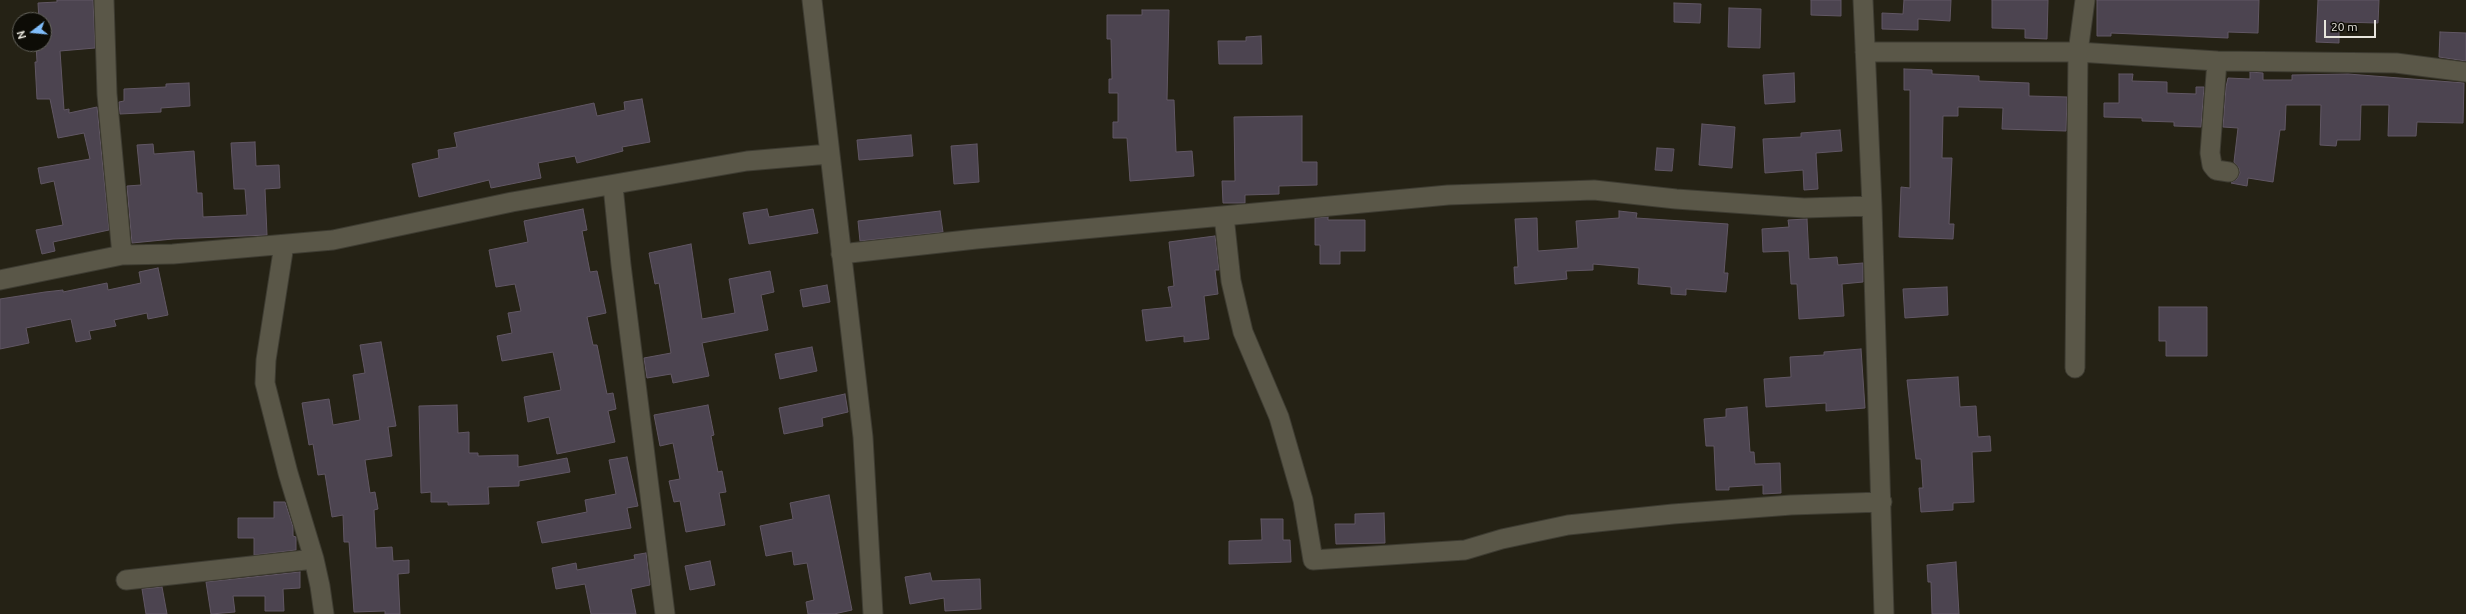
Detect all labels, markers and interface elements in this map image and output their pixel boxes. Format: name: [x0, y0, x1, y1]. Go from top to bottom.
north arrow: [12, 12, 52, 52]
scale bar: [2326, 12, 2378, 38]
text: 20 m: [2331, 20, 2358, 33]
text: N: [15, 29, 28, 41]

